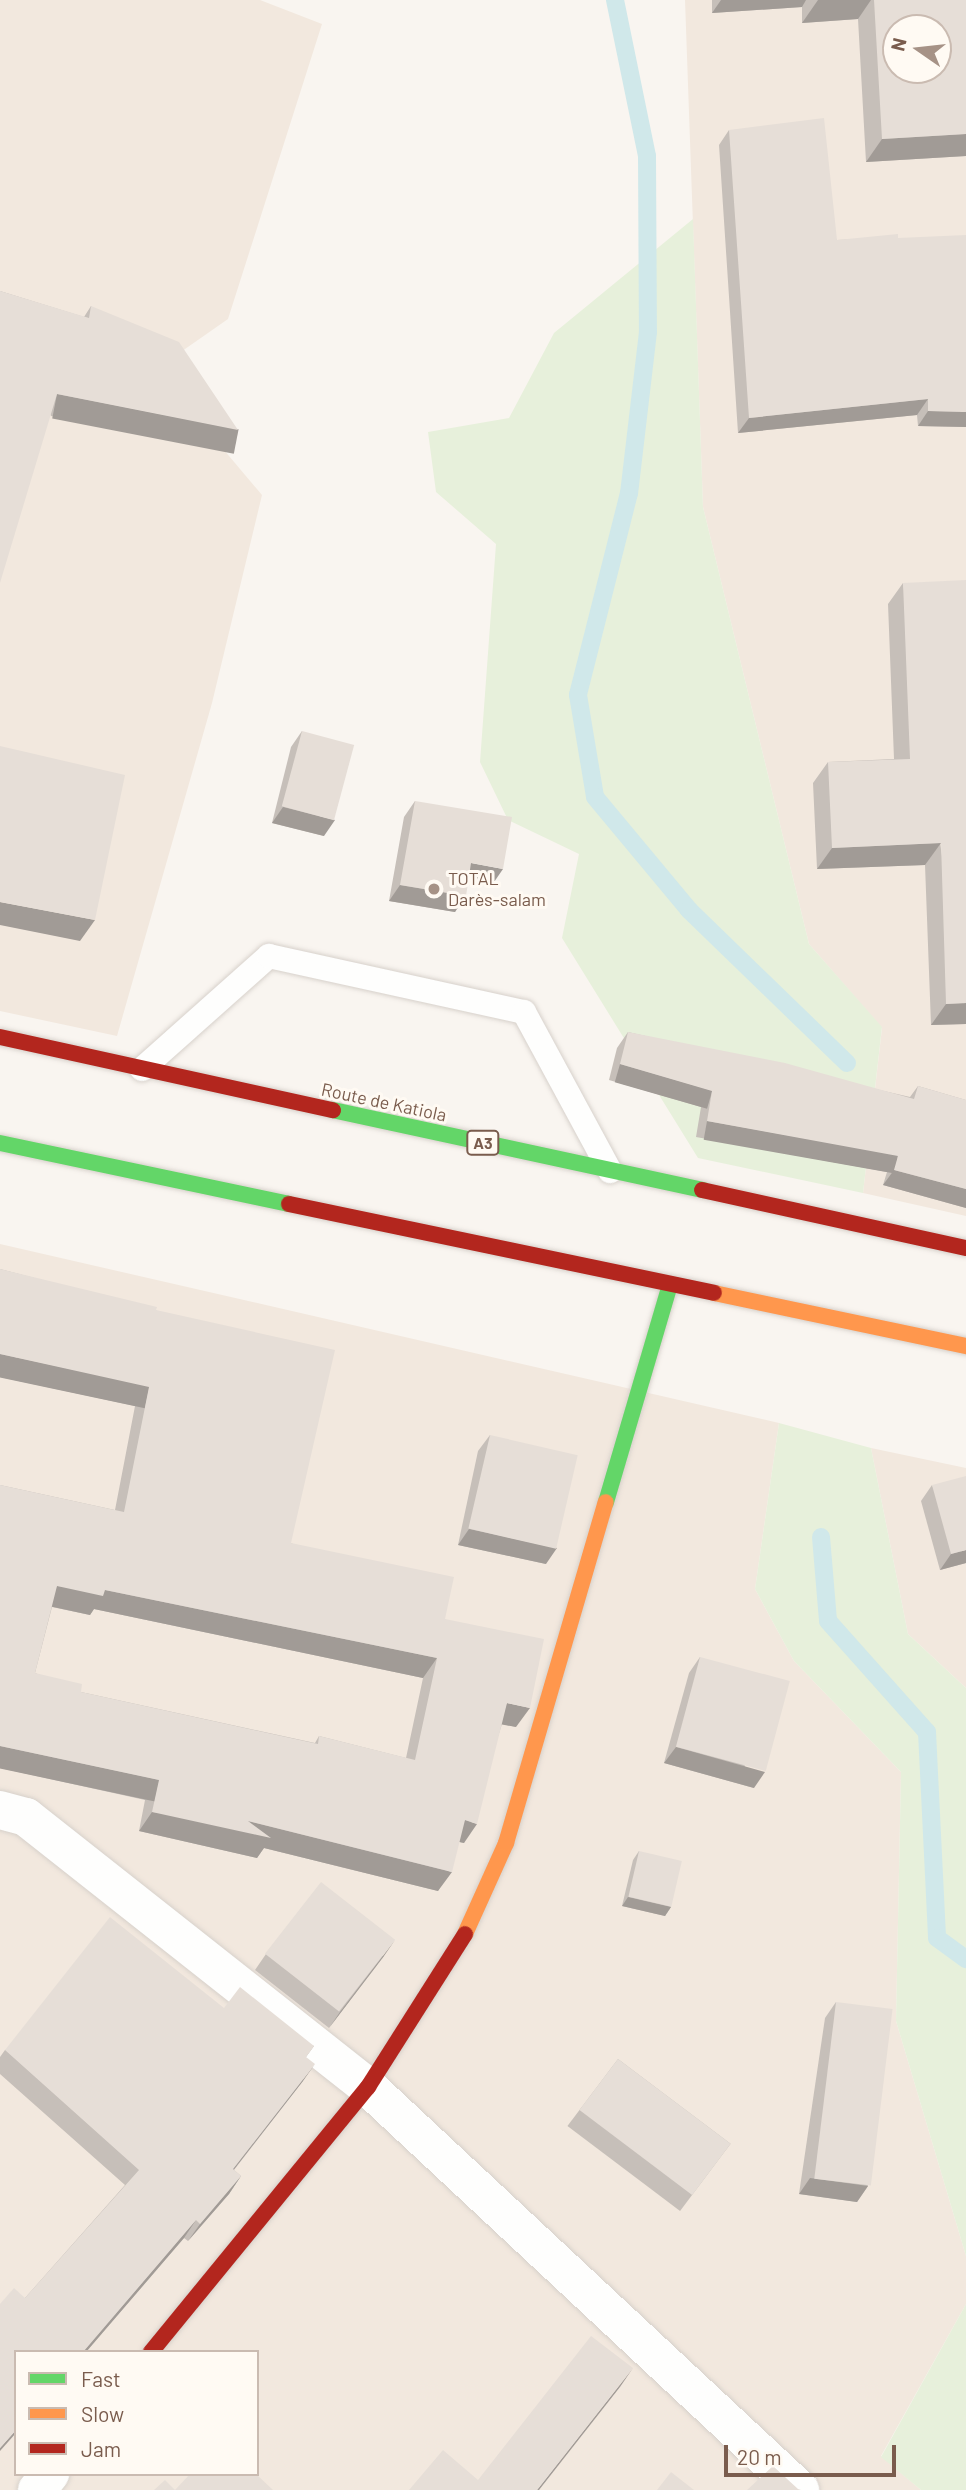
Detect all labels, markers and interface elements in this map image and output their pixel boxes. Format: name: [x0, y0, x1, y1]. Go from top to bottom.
north arrow: [882, 14, 952, 84]
text: N: [885, 35, 911, 53]
place label: TOTAL Darès-salam: [448, 868, 546, 910]
marker: TOTAL Darès-salam: [426, 881, 442, 897]
street label: Route de Katiola: [319, 1078, 449, 1126]
road number: A3: [466, 1130, 500, 1156]
legend: [14, 2350, 259, 2476]
text: Fast: [81, 2366, 121, 2391]
text: Slow: [81, 2401, 124, 2426]
scale bar: [728, 2430, 900, 2474]
text: Jam: [81, 2436, 121, 2461]
text: 20 m: [737, 2444, 782, 2469]

